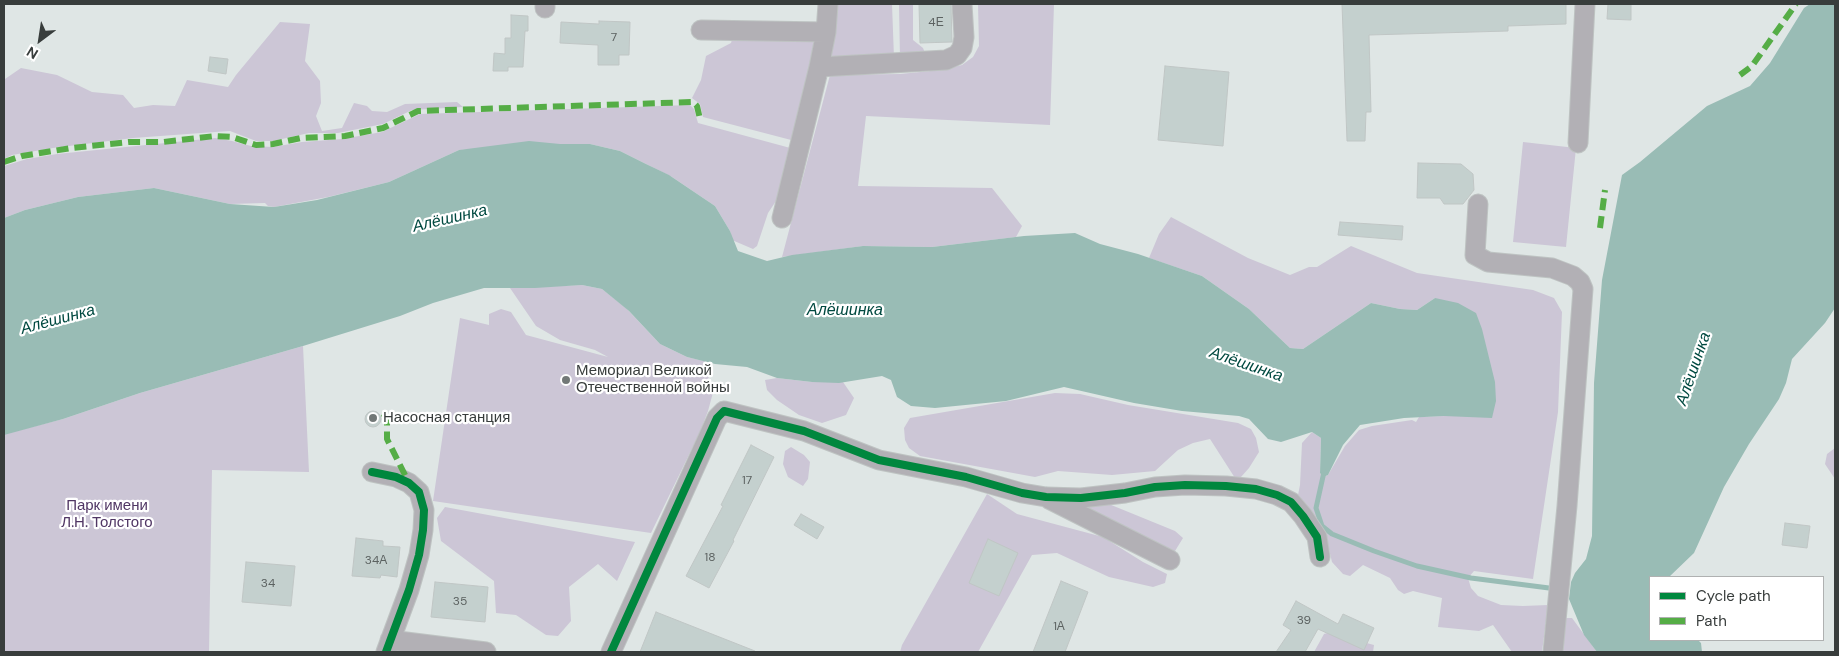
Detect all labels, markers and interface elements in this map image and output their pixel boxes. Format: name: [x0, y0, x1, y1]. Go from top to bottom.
north arrow: [15, 15, 65, 65]
house number: 4Е: [928, 16, 944, 30]
house number: 7: [611, 31, 617, 45]
text: N: [23, 43, 41, 63]
water label: Алёшинка: [411, 201, 489, 237]
water label: Алёшинка: [19, 301, 97, 339]
water label: Алёшинка: [807, 301, 883, 321]
water label: Алёшинка: [1673, 330, 1715, 408]
water label: Алёшинка: [1207, 344, 1285, 386]
place label: Мемориал Великой Отечественной войны: [576, 362, 730, 397]
marker: Мемориал Великой Отечественной войны: [560, 374, 572, 386]
place label: Насосная станция: [383, 409, 510, 427]
marker: Насосная станция: [367, 412, 379, 424]
house number: 17: [742, 474, 752, 488]
park label: Парк имени Л.Н. Толстого: [61, 497, 153, 532]
house number: 18: [704, 551, 716, 565]
house number: 34А: [365, 554, 387, 568]
legend: [1649, 576, 1824, 641]
house number: 34: [261, 577, 275, 591]
text: Cycle path: [1696, 586, 1771, 606]
house number: 35: [453, 595, 467, 609]
text: Path: [1696, 611, 1727, 631]
house number: 39: [1297, 614, 1311, 628]
house number: 1А: [1053, 620, 1065, 634]

